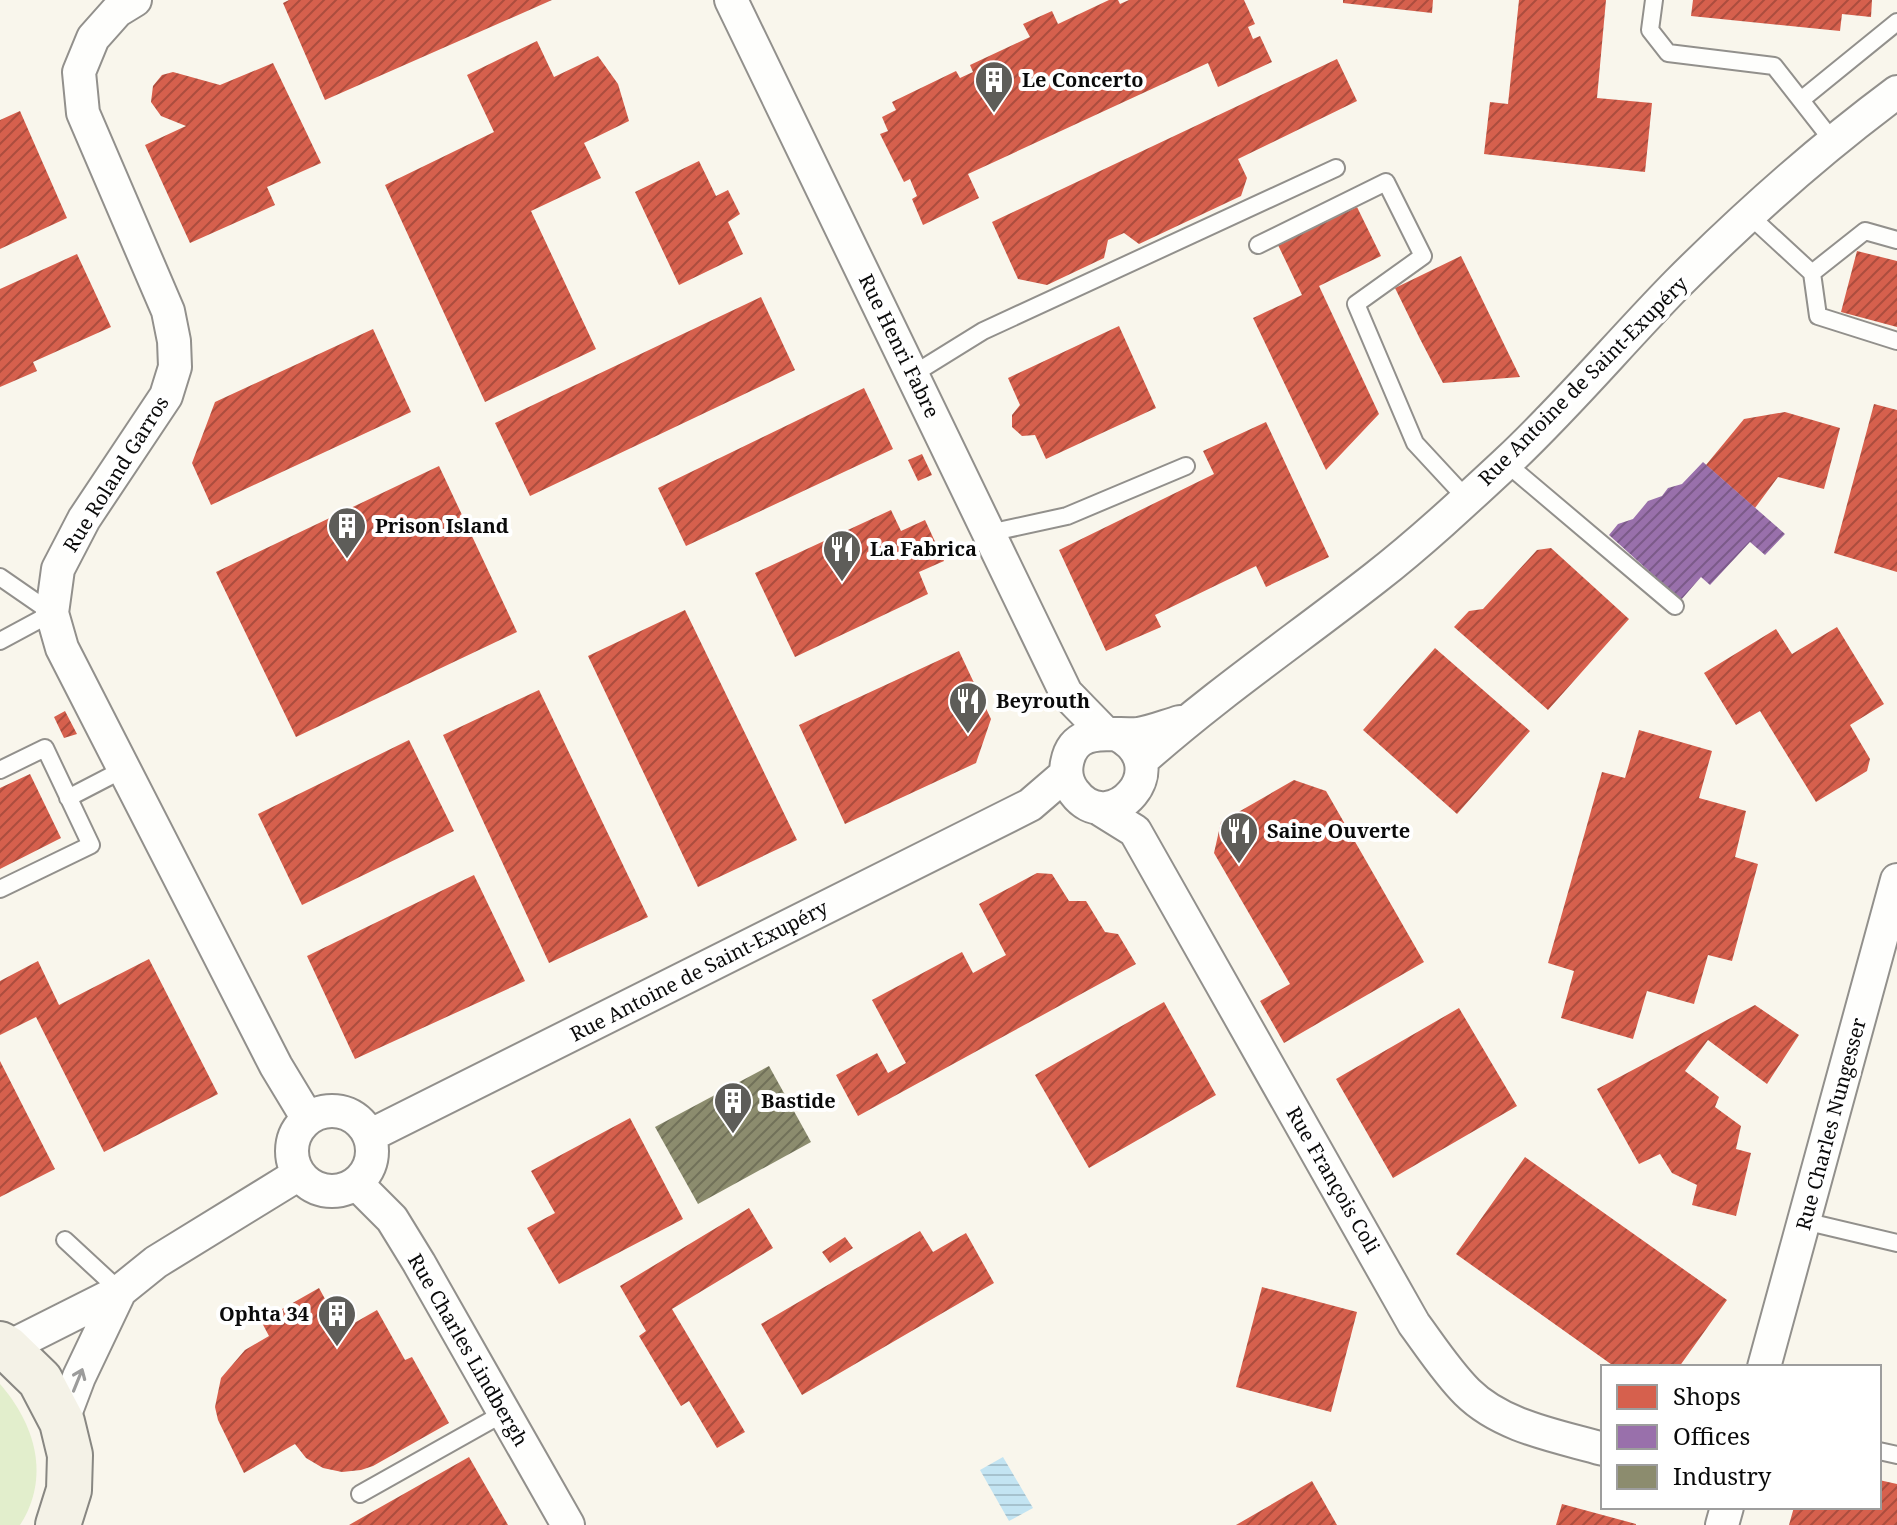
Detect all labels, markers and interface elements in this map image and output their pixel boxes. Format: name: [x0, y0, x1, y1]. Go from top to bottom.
building icon: Le Concerto: [973, 59, 1015, 114]
place label: Le Concerto: [1022, 66, 1144, 93]
street label: Rue Henri Fabre: [853, 269, 946, 422]
street label: Rue Antoine de Saint-Exupéry: [1472, 270, 1694, 491]
street label: Rue Roland Garros: [57, 391, 174, 557]
building icon: Prison Island: [326, 505, 368, 560]
place label: Prison Island: [375, 512, 509, 539]
restaurant icon: La Fabrica: [821, 528, 863, 583]
place label: La Fabrica: [870, 535, 977, 562]
restaurant icon: Beyrouth: [947, 680, 989, 735]
place label: Beyrouth: [996, 687, 1090, 714]
restaurant icon: Saine Ouverte: [1218, 810, 1260, 865]
place label: Saine Ouverte: [1267, 817, 1410, 844]
street label: Rue Antoine de Saint-Exupéry: [565, 893, 833, 1047]
street label: Rue Charles Nungesser: [1789, 1014, 1872, 1233]
building icon: Bastide: [712, 1080, 754, 1135]
place label: Bastide: [761, 1087, 836, 1114]
street label: Rue François Coli: [1280, 1101, 1387, 1259]
street label: Rue Charles Lindbergh: [402, 1248, 535, 1451]
building icon: Ophta 34: [316, 1293, 358, 1348]
place label: Ophta 34: [219, 1300, 309, 1327]
legend: [1601, 1365, 1881, 1509]
one-way arrow: [72, 1368, 86, 1393]
text: Shops: [1673, 1379, 1741, 1412]
text: Offices: [1673, 1419, 1750, 1452]
text: Industry: [1673, 1459, 1772, 1492]

